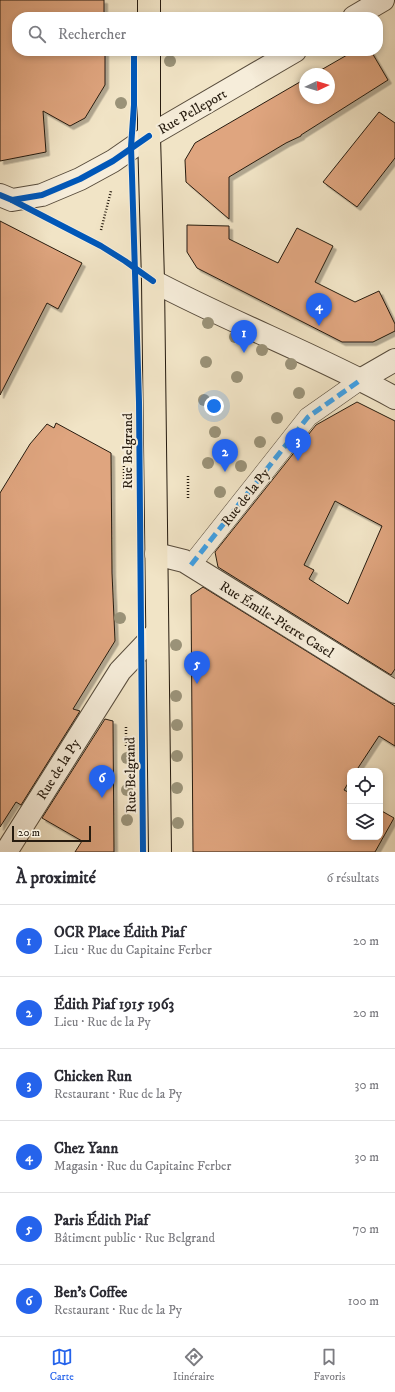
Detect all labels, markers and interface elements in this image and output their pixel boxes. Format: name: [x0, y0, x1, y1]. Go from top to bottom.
search box: [12, 12, 383, 56]
icon: search: [26, 23, 48, 45]
text: Rechercher: [58, 25, 126, 44]
north arrow: [299, 68, 335, 104]
street label: Rue Pelleport: [155, 85, 230, 139]
pin: 4: [306, 293, 332, 326]
pin: 1: [231, 320, 257, 353]
your location: [204, 396, 224, 416]
street label: Rue Belgrand: [119, 413, 137, 489]
pin: 3: [285, 428, 311, 461]
pin: 2: [212, 439, 238, 472]
street label: Rue de la Py: [218, 465, 274, 530]
street label: Rue Émile-Pierre Casel: [216, 577, 338, 663]
pin: 5: [184, 651, 210, 684]
street label: Rue de la Py: [33, 735, 85, 803]
street label: Rue Belgrand: [121, 737, 141, 813]
pin: 6: [89, 765, 115, 798]
map controls: [347, 768, 383, 840]
button: locate: [347, 768, 383, 804]
button: layers: [347, 804, 383, 840]
scale bar: [12, 824, 91, 843]
text: 20 m: [18, 826, 40, 840]
text: À proximité: [16, 867, 96, 889]
text: 6 résultats: [327, 870, 379, 886]
text: OCR Place Édith Piaf: [54, 923, 185, 942]
text: 1: [27, 933, 31, 949]
text: 20 m: [353, 933, 379, 949]
text: Lieu · Rue du Capitaine Ferber: [54, 942, 212, 958]
text: Édith Piaf 1915 1963: [54, 995, 174, 1014]
text: 2: [26, 1005, 32, 1021]
text: 20 m: [353, 1005, 379, 1021]
text: Lieu · Rue de la Py: [54, 1014, 151, 1030]
text: Chicken Run: [54, 1067, 132, 1086]
text: 3: [27, 1077, 31, 1093]
text: 30 m: [355, 1077, 379, 1093]
text: Restaurant · Rue de la Py: [54, 1086, 182, 1102]
text: Chez Yann: [54, 1139, 118, 1158]
text: 4: [25, 1149, 33, 1165]
text: 30 m: [355, 1149, 379, 1165]
text: Magasin · Rue du Capitaine Ferber: [54, 1158, 231, 1174]
text: Paris Édith Piaf: [54, 1211, 148, 1230]
text: 5: [26, 1221, 32, 1237]
text: 70 m: [353, 1221, 379, 1237]
text: Bâtiment public · Rue Belgrand: [54, 1230, 215, 1246]
text: Ben's Coffee: [54, 1283, 127, 1302]
text: 6: [26, 1293, 32, 1309]
text: 100 m: [348, 1293, 379, 1309]
text: Restaurant · Rue de la Py: [54, 1302, 182, 1318]
tab: Carte: [50, 1346, 74, 1384]
tab: Itinéraire: [173, 1346, 214, 1384]
tab: Favoris: [314, 1346, 345, 1384]

